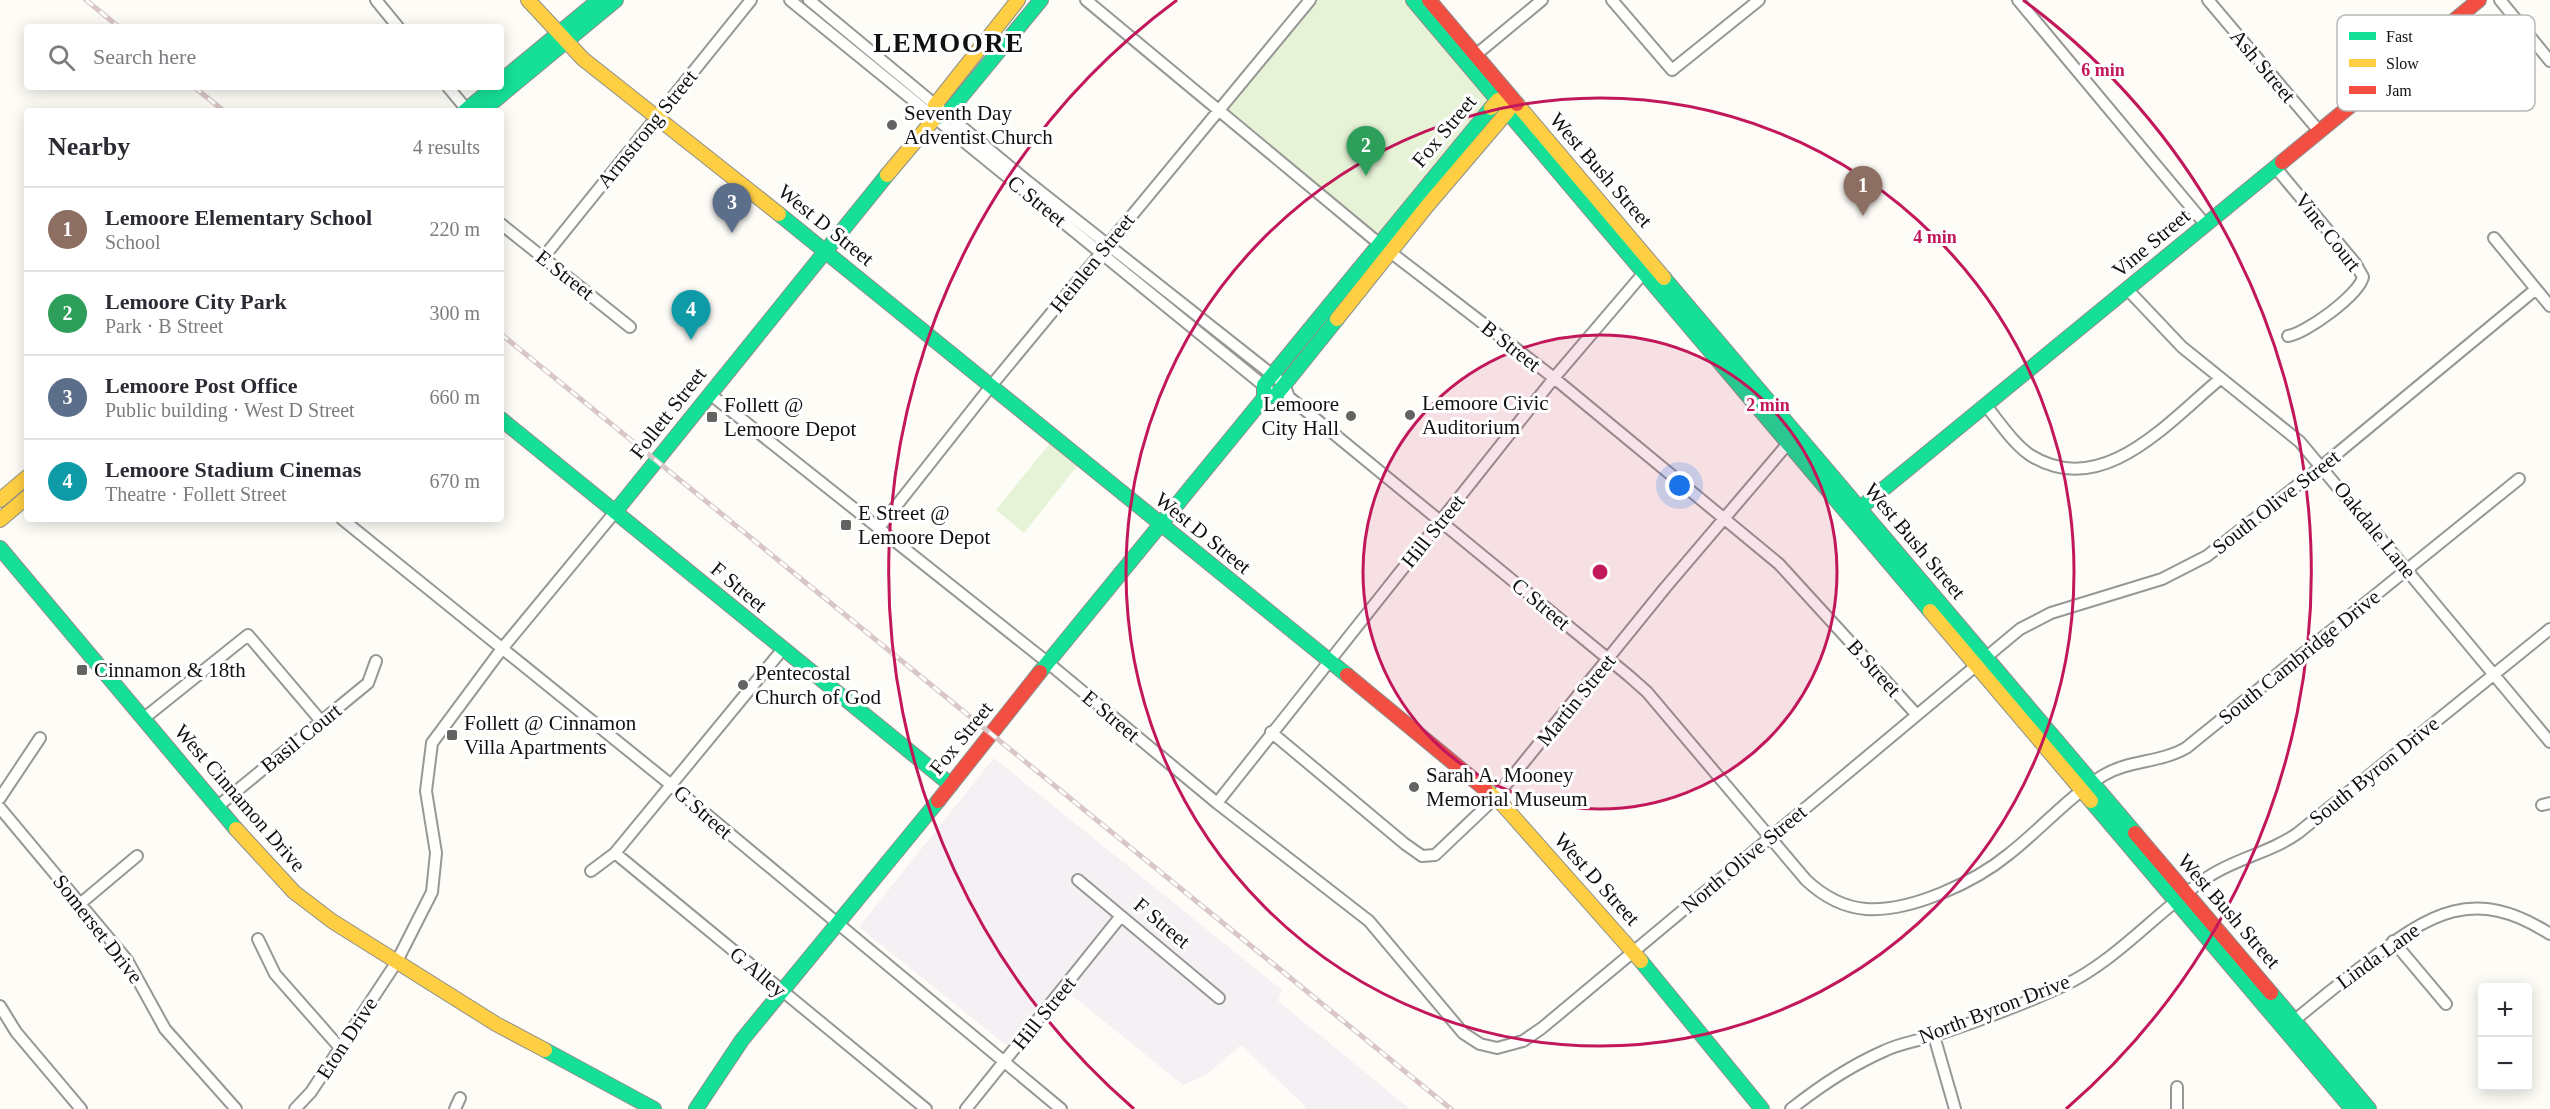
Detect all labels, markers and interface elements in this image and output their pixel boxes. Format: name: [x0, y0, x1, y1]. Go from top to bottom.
legend: [2337, 15, 2535, 111]
search box: [24, 24, 504, 90]
street label: Ash Street: [2225, 25, 2301, 108]
district label: LEMOORE: [873, 28, 1025, 58]
text: Fast: [2386, 28, 2413, 45]
icon: search: [45, 41, 78, 74]
text: Search here: [93, 44, 196, 69]
text: Slow: [2386, 55, 2419, 72]
text: 6 min: [2081, 60, 2125, 80]
street label: Armstrong Street: [592, 65, 702, 193]
text: Jam: [2386, 82, 2412, 99]
street label: Fox Street: [1407, 90, 1481, 172]
place label: Seventh Day Adventist Church: [904, 101, 1053, 149]
street label: West Bush Street: [1545, 108, 1657, 232]
marker: Seventh Day Adventist Church: [885, 118, 899, 132]
pin: 2: [1346, 126, 1386, 176]
text: Nearby: [48, 132, 130, 161]
text: 4 results: [413, 136, 480, 158]
pin: 1: [1844, 166, 1882, 216]
street label: C Street: [1003, 170, 1071, 232]
street label: West D Street: [773, 179, 879, 271]
pin: 3: [712, 184, 752, 233]
street label: Vine Court: [2290, 188, 2366, 276]
street label: Vine Street: [2107, 204, 2195, 282]
text: Lemoore Elementary School: [105, 205, 372, 230]
street label: Heinlen Street: [1045, 208, 1139, 317]
text: 1: [63, 218, 73, 240]
text: 220 m: [429, 218, 480, 240]
text: 4 min: [1913, 227, 1957, 247]
text: School: [105, 231, 161, 253]
street label: E Street: [531, 245, 599, 305]
text: Lemoore City Park: [105, 289, 287, 314]
pin: 4: [672, 290, 710, 340]
text: 2: [63, 302, 73, 324]
text: 300 m: [429, 302, 480, 324]
text: Park · B Street: [105, 315, 223, 337]
street label: B Street: [1477, 316, 1545, 377]
street label: Follett Street: [625, 363, 711, 463]
text: Lemoore Post Office: [105, 373, 298, 398]
text: 3: [63, 386, 73, 408]
text: 660 m: [429, 386, 480, 408]
place label: Lemoore Civic Auditorium: [1422, 391, 1549, 439]
place label: Lemoore City Hall: [1261, 392, 1339, 440]
place label: Follett @ Lemoore Depot: [724, 393, 857, 441]
text: 2 min: [1746, 395, 1790, 415]
text: Public building · West D Street: [105, 399, 355, 421]
marker: Lemoore Civic Auditorium: [1403, 408, 1417, 422]
marker: Lemoore City Hall: [1344, 409, 1358, 423]
marker: Follett @ Lemoore Depot: [705, 410, 719, 424]
street label: South Olive Street: [2207, 445, 2345, 559]
text: Lemoore Stadium Cinemas: [105, 457, 361, 482]
text: 4: [63, 470, 73, 492]
text: 670 m: [429, 470, 480, 492]
your location: [1665, 471, 1694, 500]
street label: Oakdale Lane: [2329, 477, 2421, 583]
street label: West Bush Street: [1859, 478, 1971, 604]
text: Theatre · Follett Street: [105, 483, 287, 505]
street label: West D Street: [1150, 487, 1256, 579]
street label: Hill Street: [1396, 490, 1470, 572]
place label: E Street @ Lemoore Depot: [858, 501, 991, 549]
marker: E Street @ Lemoore Depot: [839, 518, 853, 532]
street label: F Street: [706, 557, 772, 617]
centre of rings: [1590, 562, 1610, 582]
street label: C Street: [1507, 573, 1575, 635]
street label: South Cambridge Drive: [2213, 585, 2385, 729]
street label: B Street: [1842, 635, 1906, 702]
street label: Martin Street: [1532, 649, 1620, 751]
place label: Cinnamon & 18th: [94, 658, 246, 682]
place label: Pentecostal Church of God: [755, 661, 881, 709]
marker: Cinnamon & 18th: [75, 663, 89, 677]
marker: Pentecostal Church of God: [736, 678, 750, 692]
street label: E Street: [1078, 685, 1145, 747]
street label: Fox Street: [924, 697, 998, 779]
street label: Basil Court: [256, 698, 346, 778]
place label: Follett @ Cinnamon Villa Apartments: [464, 711, 637, 759]
street label: South Byron Drive: [2304, 711, 2444, 831]
street label: West Cinnamon Drive: [170, 719, 310, 877]
marker: Follett @ Cinnamon Villa Apartments: [445, 728, 459, 742]
place label: Sarah A. Mooney Memorial Museum: [1426, 763, 1588, 811]
street label: G Street: [669, 780, 737, 844]
marker: Sarah A. Mooney Memorial Museum: [1407, 780, 1421, 794]
street label: North Olive Street: [1677, 800, 1811, 918]
street label: West D Street: [1549, 828, 1645, 930]
street label: West Bush Street: [2173, 849, 2285, 973]
street label: Somerset Drive: [48, 870, 148, 988]
street label: F Street: [1129, 893, 1195, 953]
street label: Linda Lane: [2332, 918, 2424, 994]
street label: G Alley: [725, 942, 791, 1003]
street label: North Byron Drive: [1915, 969, 2073, 1049]
street label: Hill Street: [1007, 972, 1081, 1054]
map controls: [2478, 983, 2532, 1091]
button: +: [2478, 983, 2532, 1037]
street label: Eton Drive: [312, 993, 382, 1083]
button: −: [2478, 1037, 2532, 1091]

